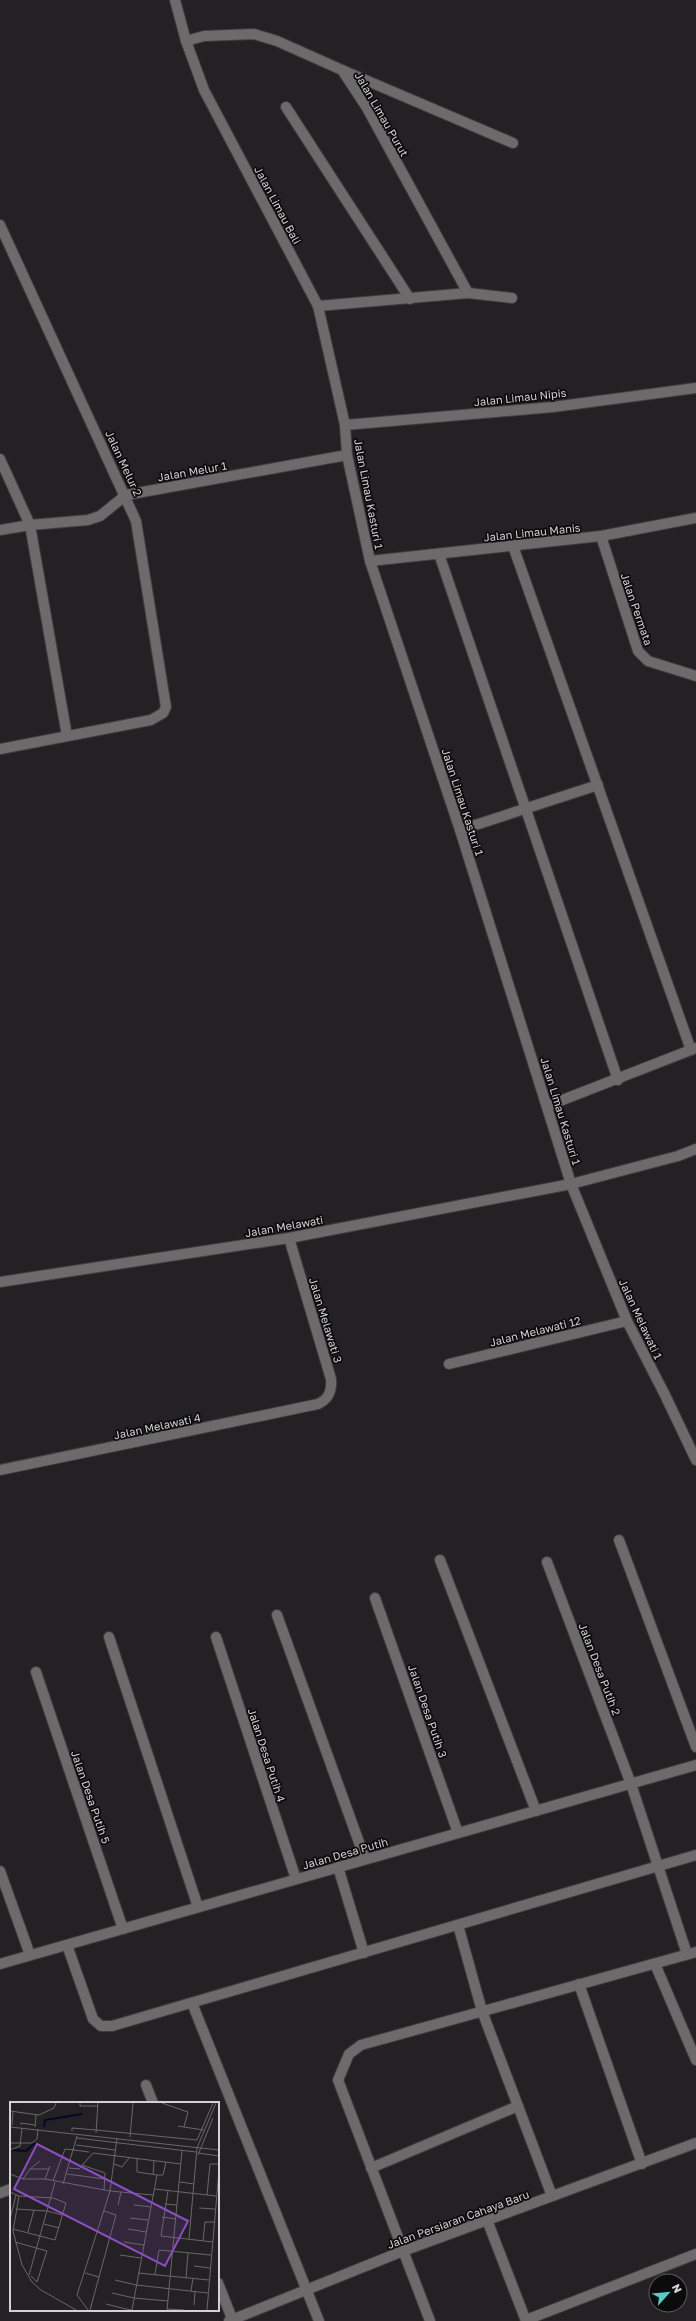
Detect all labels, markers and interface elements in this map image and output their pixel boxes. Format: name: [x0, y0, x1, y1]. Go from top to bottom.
street label: Jalan Limau Purut: [353, 69, 411, 159]
street label: Jalan Limau Bali: [252, 164, 304, 246]
street label: Jalan Limau Nipis: [473, 386, 567, 408]
street label: Jalan Melur 2: [103, 428, 145, 498]
street label: Jalan Limau Kasturi 1: [352, 438, 386, 550]
street label: Jalan Melur 1: [156, 459, 228, 483]
street label: Jalan Limau Manis: [483, 520, 581, 544]
street label: Jalan Permata: [619, 571, 655, 647]
street label: Jalan Limau Kasturi 1: [440, 747, 486, 857]
street label: Jalan Limau Kasturi 1: [538, 1056, 584, 1166]
street label: Jalan Melawati: [244, 1213, 324, 1239]
street label: Jalan Melawati 3: [307, 1276, 345, 1364]
street label: Jalan Melawati 1: [617, 1277, 665, 1361]
street label: Jalan Melawati 12: [488, 1313, 582, 1349]
street label: Jalan Melawati 4: [112, 1410, 202, 1442]
street label: Jalan Desa Putih 2: [576, 1621, 624, 1717]
street label: Jalan Desa Putih 3: [406, 1663, 450, 1759]
street label: Jalan Desa Putih 4: [246, 1706, 288, 1804]
street label: Jalan Desa Putih 5: [69, 1749, 113, 1845]
street label: Jalan Desa Putih: [301, 1835, 389, 1871]
inset map: [10, 2102, 219, 2311]
street label: Jalan Persiaran Cahaya Baru: [385, 2187, 531, 2251]
north arrow: [648, 2273, 688, 2313]
text: N: [670, 2282, 685, 2295]

